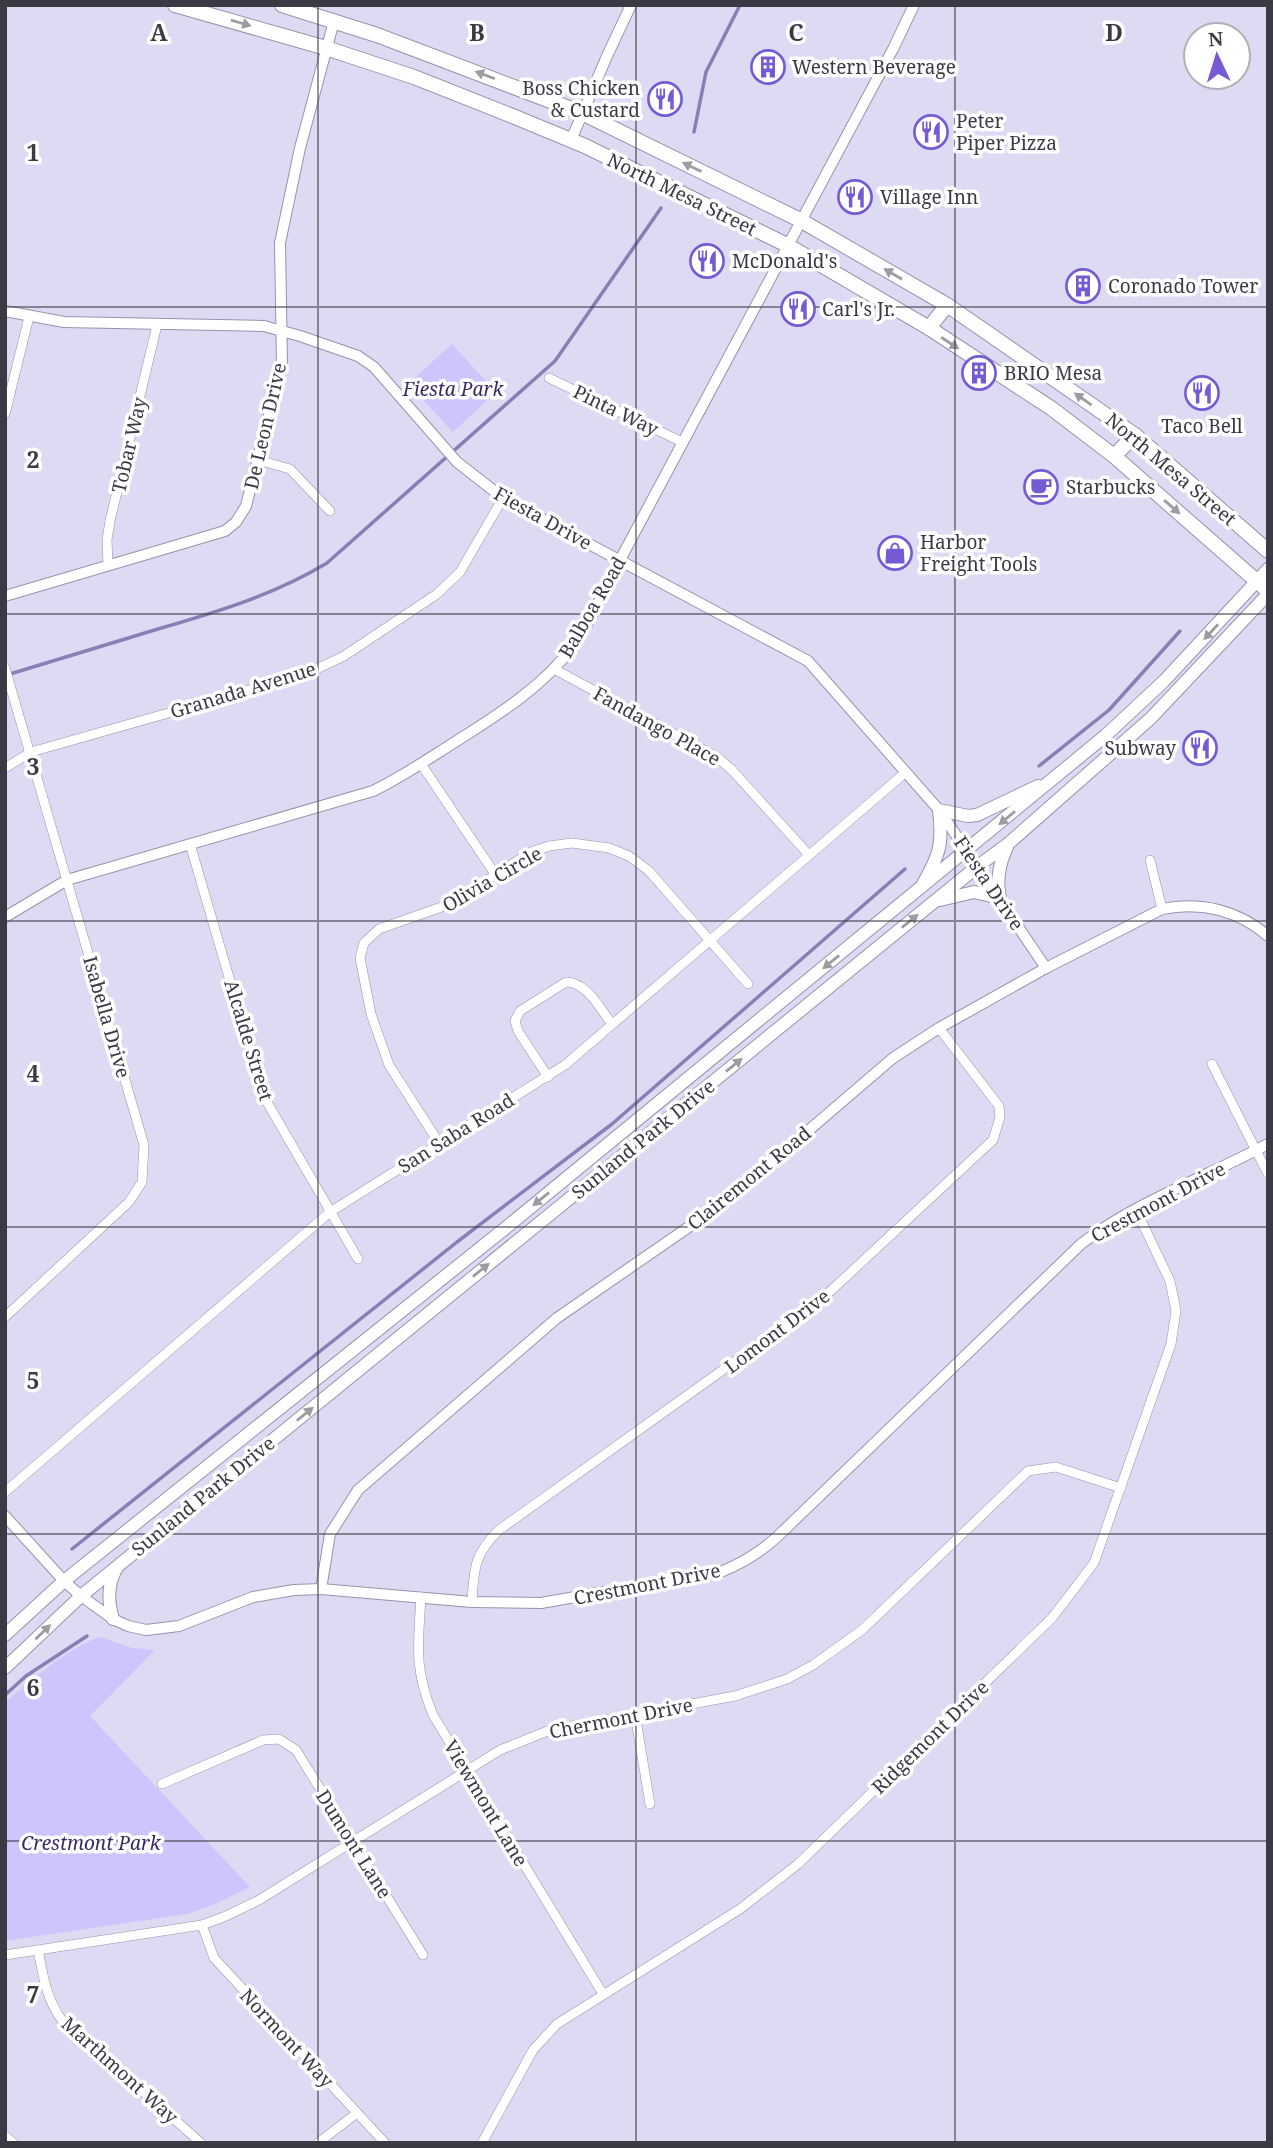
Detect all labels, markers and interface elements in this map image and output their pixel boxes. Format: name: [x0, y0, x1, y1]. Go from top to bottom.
text: A: [150, 16, 168, 48]
text: B: [469, 16, 485, 48]
text: C: [788, 16, 804, 48]
text: D: [1105, 16, 1123, 48]
one-way arrow: [231, 18, 252, 28]
north arrow: [1182, 21, 1252, 91]
text: N: [1207, 26, 1224, 53]
building icon: Western Beverage: [749, 48, 787, 86]
place label: Western Beverage: [792, 54, 956, 80]
one-way arrow: [474, 70, 495, 81]
place label: Boss Chicken & Custard: [522, 75, 640, 123]
restaurant icon: Boss Chicken & Custard: [646, 80, 684, 118]
place label: Peter Piper Pizza: [956, 108, 1057, 156]
restaurant icon: Peter Piper Pizza: [912, 113, 950, 151]
text: 1: [27, 136, 40, 168]
street label: North Mesa Street: [603, 147, 761, 242]
one-way arrow: [682, 162, 702, 173]
restaurant icon: Village Inn: [836, 178, 874, 216]
place label: Village Inn: [880, 184, 978, 210]
restaurant icon: McDonald's: [688, 242, 726, 280]
place label: McDonald's: [732, 248, 837, 274]
building icon: Coronado Tower: [1064, 267, 1102, 305]
one-way arrow: [884, 268, 903, 280]
place label: Coronado Tower: [1108, 273, 1258, 299]
restaurant icon: Carl's Jr.: [779, 290, 817, 328]
place label: Carl's Jr.: [822, 296, 895, 322]
one-way arrow: [941, 336, 960, 349]
building icon: BRIO Mesa: [960, 354, 998, 392]
street label: De Leon Drive: [238, 360, 292, 492]
place label: BRIO Mesa: [1004, 360, 1102, 386]
restaurant icon: Taco Bell: [1183, 374, 1221, 412]
park label: Fiesta Park: [402, 376, 504, 402]
street label: Pinta Way: [569, 378, 663, 442]
one-way arrow: [1074, 392, 1092, 406]
street label: Tobar Way: [105, 394, 153, 495]
street label: North Mesa Street: [1100, 407, 1242, 532]
place label: Taco Bell: [1161, 413, 1243, 439]
text: 2: [27, 443, 40, 475]
cafe icon: Starbucks: [1022, 468, 1060, 506]
place label: Starbucks: [1066, 474, 1155, 500]
street label: Fiesta Drive: [489, 480, 597, 556]
one-way arrow: [1164, 499, 1181, 514]
place label: Harbor Freight Tools: [920, 529, 1037, 577]
shop icon: Harbor Freight Tools: [876, 534, 914, 572]
street label: Balboa Road: [552, 551, 632, 662]
one-way arrow: [1203, 623, 1219, 641]
street label: Granada Avenue: [167, 655, 319, 725]
street label: Fandango Place: [589, 680, 725, 772]
restaurant icon: Subway: [1181, 729, 1219, 767]
place label: Subway: [1105, 735, 1176, 761]
text: 3: [27, 750, 40, 782]
one-way arrow: [999, 810, 1016, 825]
street label: Fiesta Drive: [948, 831, 1030, 935]
street label: Olivia Circle: [437, 840, 547, 918]
one-way arrow: [901, 914, 919, 929]
street label: Isabella Drive: [77, 953, 137, 1081]
one-way arrow: [823, 954, 840, 969]
street label: Alcalde Street: [218, 976, 280, 1104]
text: 4: [27, 1057, 40, 1089]
one-way arrow: [725, 1058, 742, 1073]
street label: Sunland Park Drive: [566, 1073, 720, 1205]
street label: San Saba Road: [393, 1087, 519, 1179]
street label: Clairemont Road: [682, 1120, 817, 1236]
street label: Crestmont Drive: [1086, 1156, 1230, 1248]
one-way arrow: [533, 1191, 550, 1206]
one-way arrow: [473, 1263, 490, 1278]
street label: Lomont Drive: [719, 1283, 835, 1379]
text: 5: [27, 1364, 40, 1396]
one-way arrow: [295, 1406, 313, 1421]
street label: Sunland Park Drive: [126, 1430, 280, 1562]
street label: Crestmont Drive: [571, 1557, 723, 1611]
one-way arrow: [34, 1625, 51, 1641]
text: 6: [27, 1671, 40, 1703]
street label: Ridgemont Drive: [866, 1674, 994, 1800]
street label: Chermont Drive: [547, 1691, 695, 1745]
street label: Viewmont Lane: [438, 1735, 534, 1871]
street label: Dumont Lane: [310, 1785, 398, 1903]
park label: Crestmont Park: [21, 1830, 162, 1856]
text: 7: [27, 1978, 40, 2010]
street label: Normont Way: [234, 1983, 340, 2093]
street label: Marthmont Way: [56, 2011, 184, 2130]

